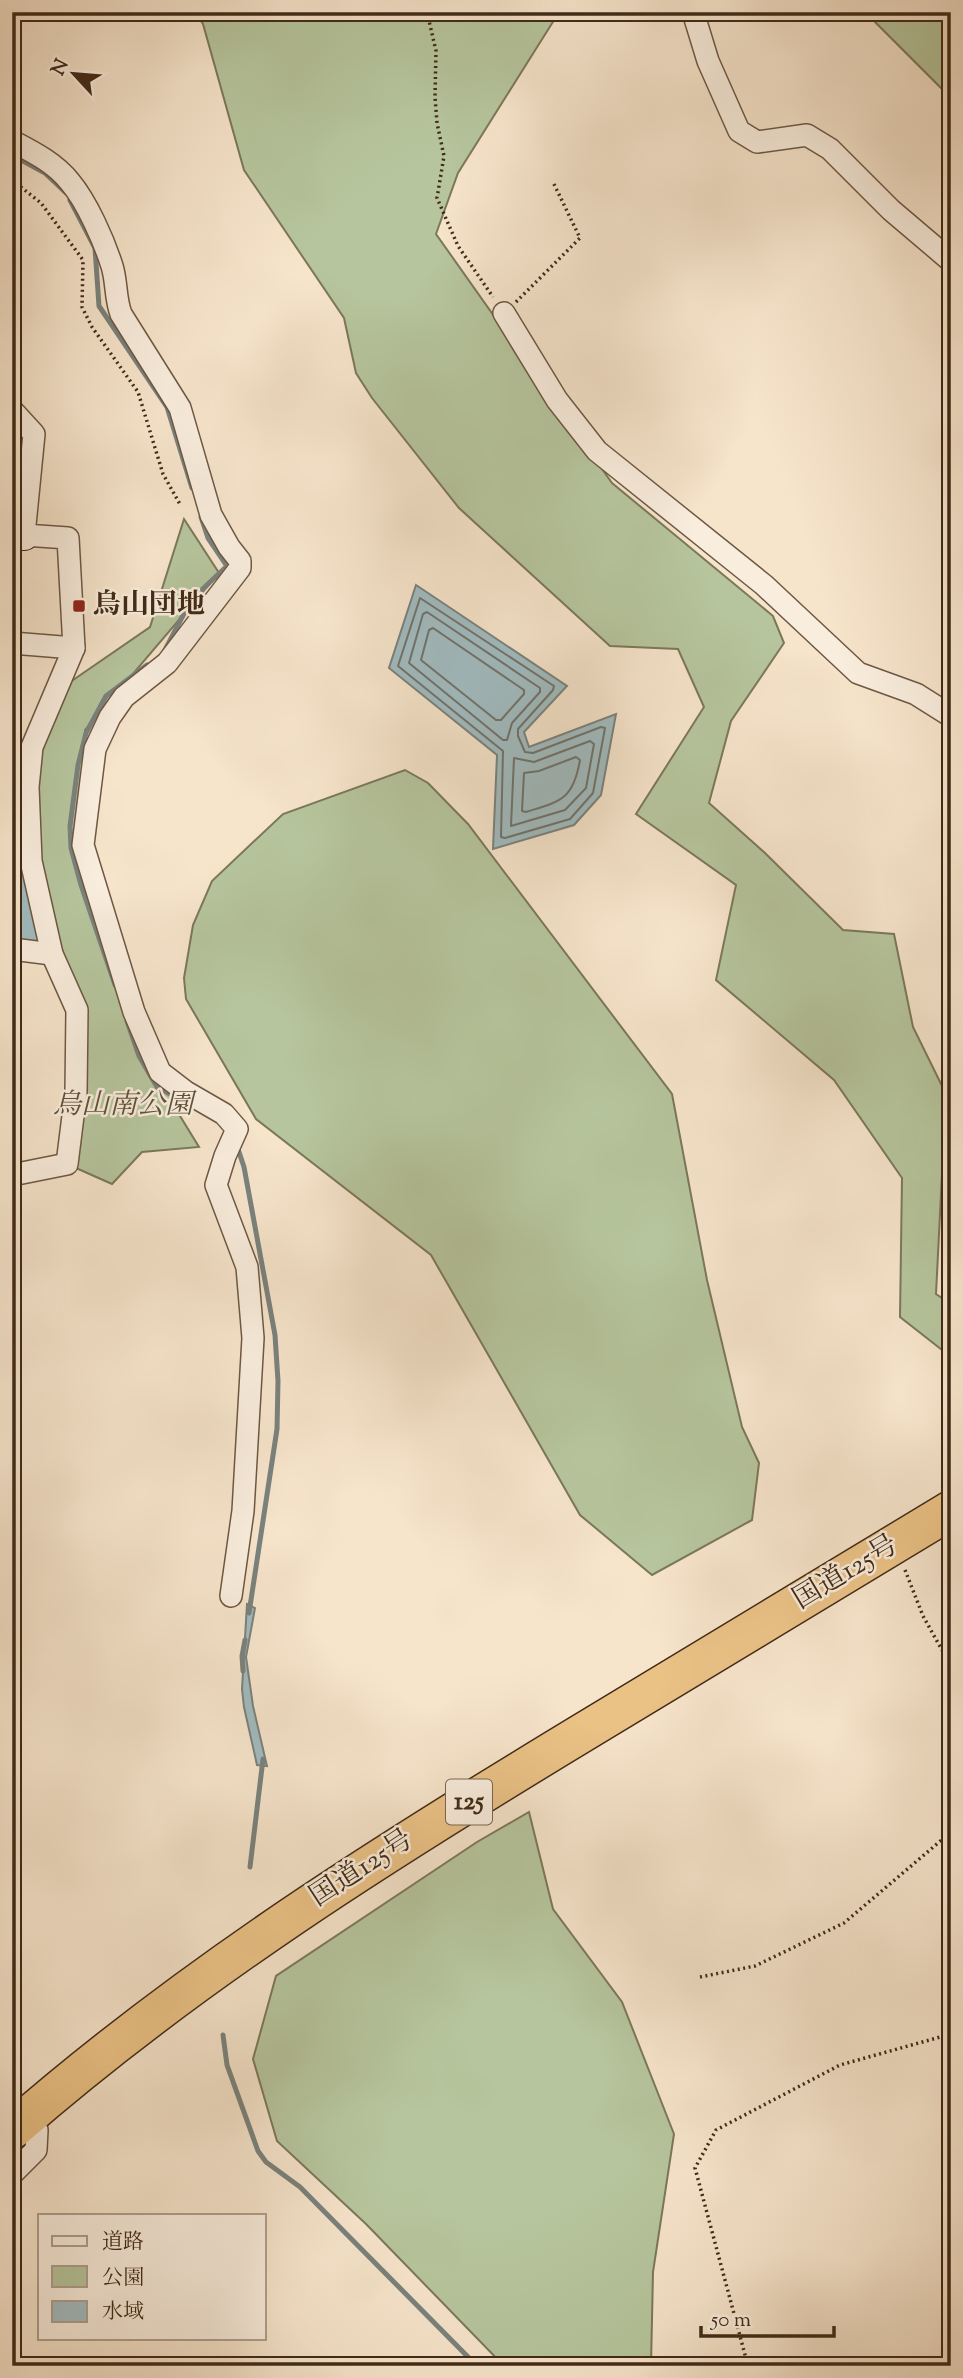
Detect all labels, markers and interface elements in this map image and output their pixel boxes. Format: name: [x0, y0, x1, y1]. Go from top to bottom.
north arrow: [38, 38, 108, 108]
text: N: [46, 55, 76, 80]
place label: 烏山団地: [93, 586, 205, 626]
marker: 烏山団地: [71, 598, 87, 614]
park label: 烏山南公園: [53, 1086, 197, 1126]
street label: 国道125号: [786, 1526, 906, 1620]
road number: 125: [446, 1780, 492, 1825]
street label: 国道125号: [302, 1821, 422, 1917]
legend: [38, 2214, 266, 2340]
text: 道路: [102, 2228, 144, 2258]
text: 公園: [102, 2264, 144, 2294]
scale bar: [701, 2294, 834, 2338]
text: 水域: [102, 2298, 144, 2328]
text: 50 m: [710, 2306, 751, 2336]

